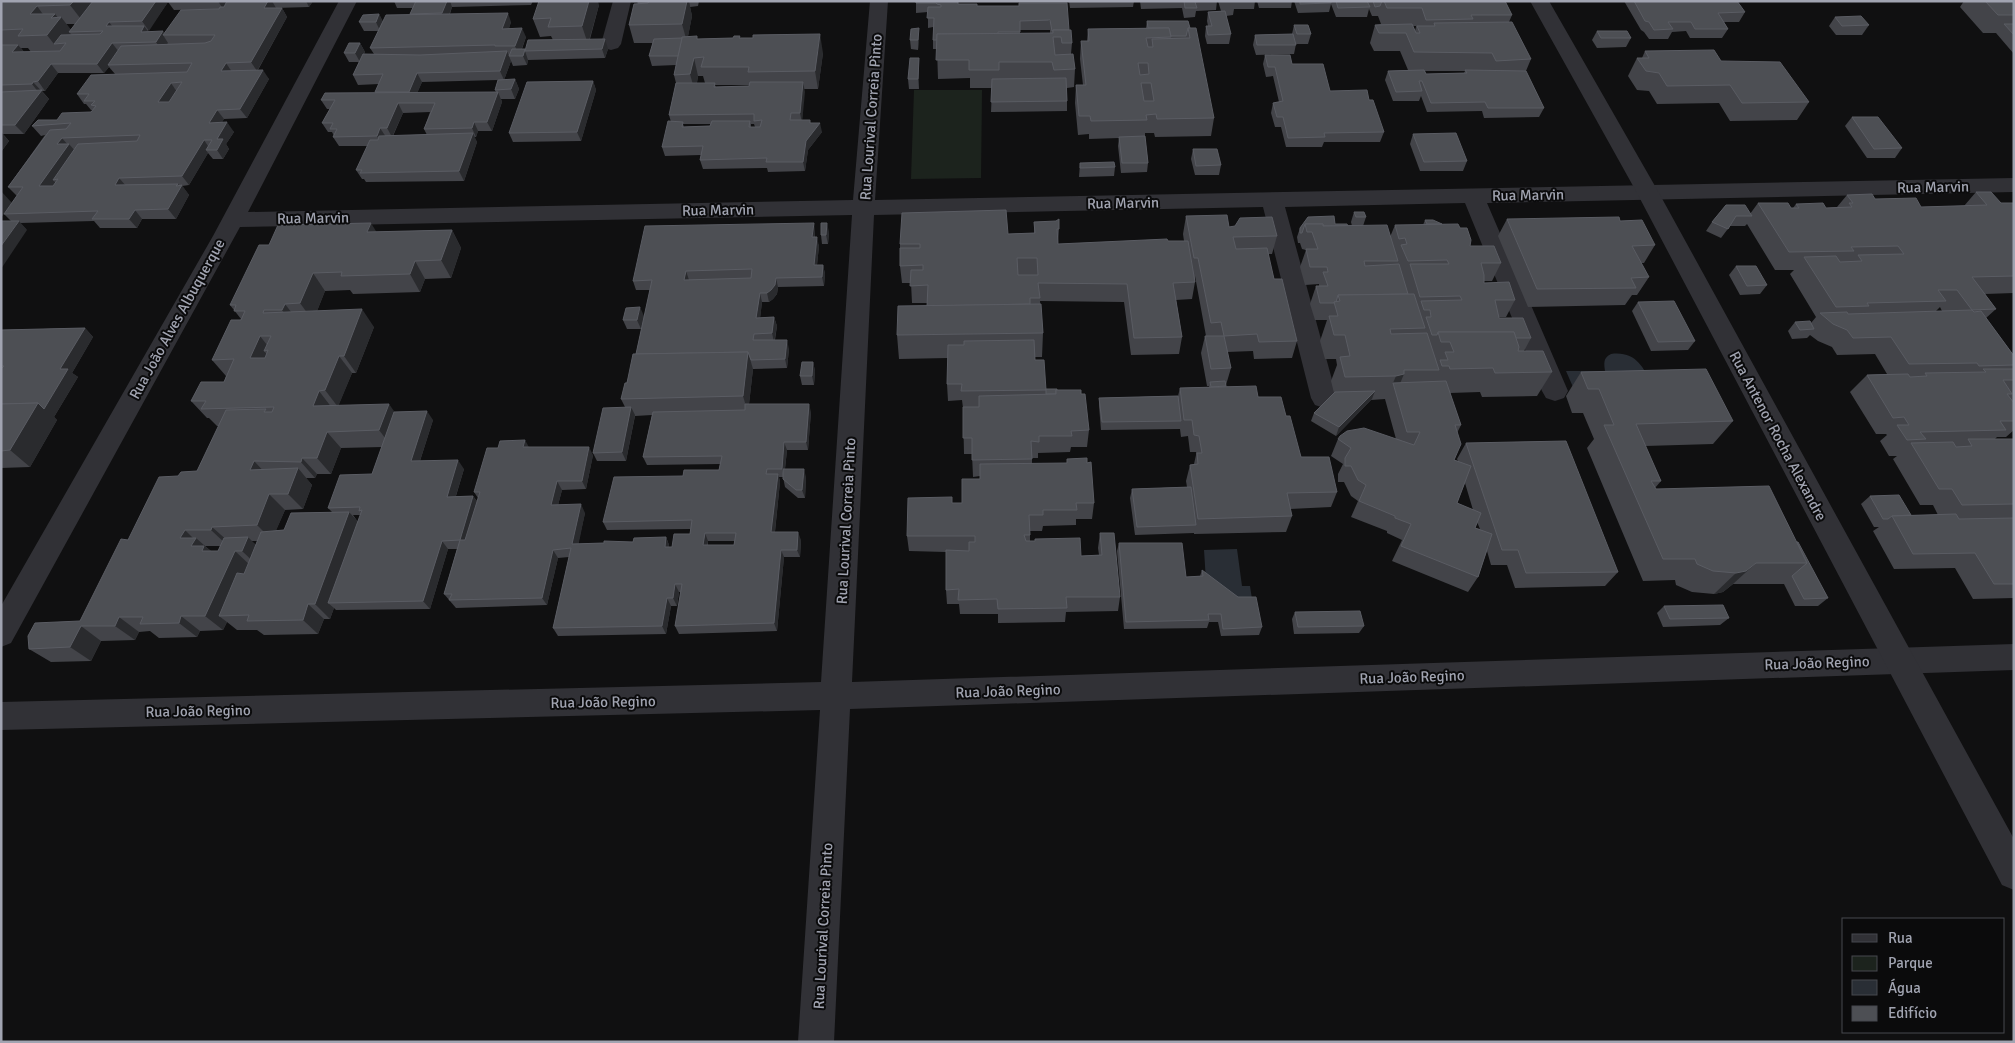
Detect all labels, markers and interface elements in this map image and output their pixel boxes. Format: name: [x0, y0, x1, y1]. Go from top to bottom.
street label: Rua Lourival Correia Pìnto: [856, 33, 886, 201]
street label: Rua Marvin: [1897, 177, 1969, 197]
street label: Rua Marvin: [1492, 185, 1564, 205]
street label: Rua Marvin: [1087, 193, 1159, 213]
street label: Rua Marvin: [682, 200, 754, 220]
street label: Rua Marvin: [277, 208, 349, 228]
street label: Rua João Alves Albuquerque: [125, 236, 229, 402]
street label: Rua Antenor Rocha Alexandre: [1726, 348, 1830, 524]
street label: Rua Lourival Correia Pìnto: [833, 437, 859, 605]
street label: Rua João Regino: [1764, 652, 1870, 674]
street label: Rua João Regino: [1359, 666, 1465, 688]
street label: Rua João Regino: [955, 680, 1061, 702]
street label: Rua João Regino: [550, 692, 656, 712]
street label: Rua João Regino: [145, 701, 251, 721]
street label: Rua Lourival Correia Pìnto: [810, 842, 836, 1010]
legend: [1842, 918, 2005, 1033]
text: Rua: [1888, 929, 1913, 947]
text: Parque: [1888, 954, 1933, 972]
text: Água: [1888, 978, 1921, 997]
text: Edifício: [1888, 1004, 1937, 1022]

